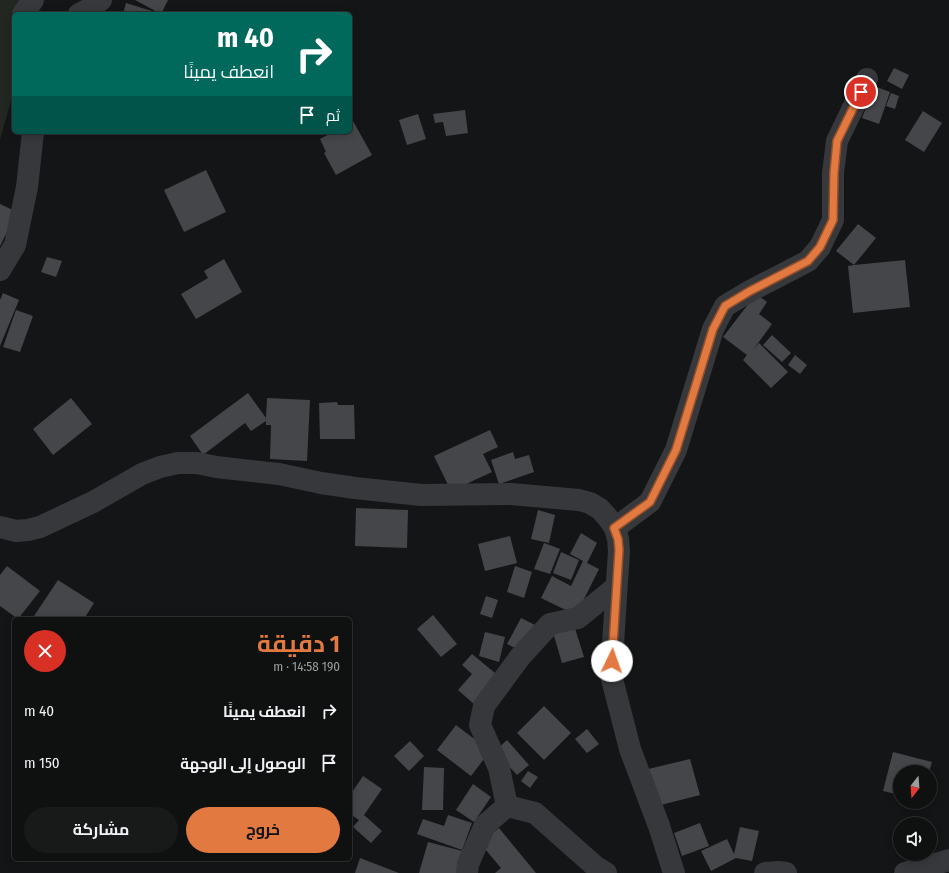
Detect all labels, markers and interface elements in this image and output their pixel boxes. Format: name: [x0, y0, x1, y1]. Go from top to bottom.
text: 40 m: [217, 21, 274, 54]
icon: right: [288, 28, 340, 80]
text: انعطف يمينًا: [183, 61, 274, 83]
pin: [844, 75, 878, 109]
icon: arrive: [850, 81, 872, 103]
icon: arrive: [296, 104, 318, 126]
text: ثم: [326, 107, 340, 125]
button: close: [24, 630, 66, 672]
text: 1 دقيقة: [257, 630, 340, 658]
position arrow: [591, 640, 633, 682]
text: 190 m · 14:58: [273, 659, 340, 674]
icon: right: [318, 700, 340, 722]
text: 40 m: [24, 702, 54, 720]
text: انعطف يمينًا: [223, 703, 306, 721]
icon: arrive: [318, 752, 340, 774]
text: 150 m: [24, 754, 60, 772]
text: الوصول إلى الوجهة: [180, 755, 306, 773]
north arrow: [893, 765, 937, 809]
map controls: [893, 765, 937, 861]
button: مشاركة: [24, 807, 178, 853]
button: خروج: [186, 807, 340, 853]
button: sound: [893, 817, 937, 861]

